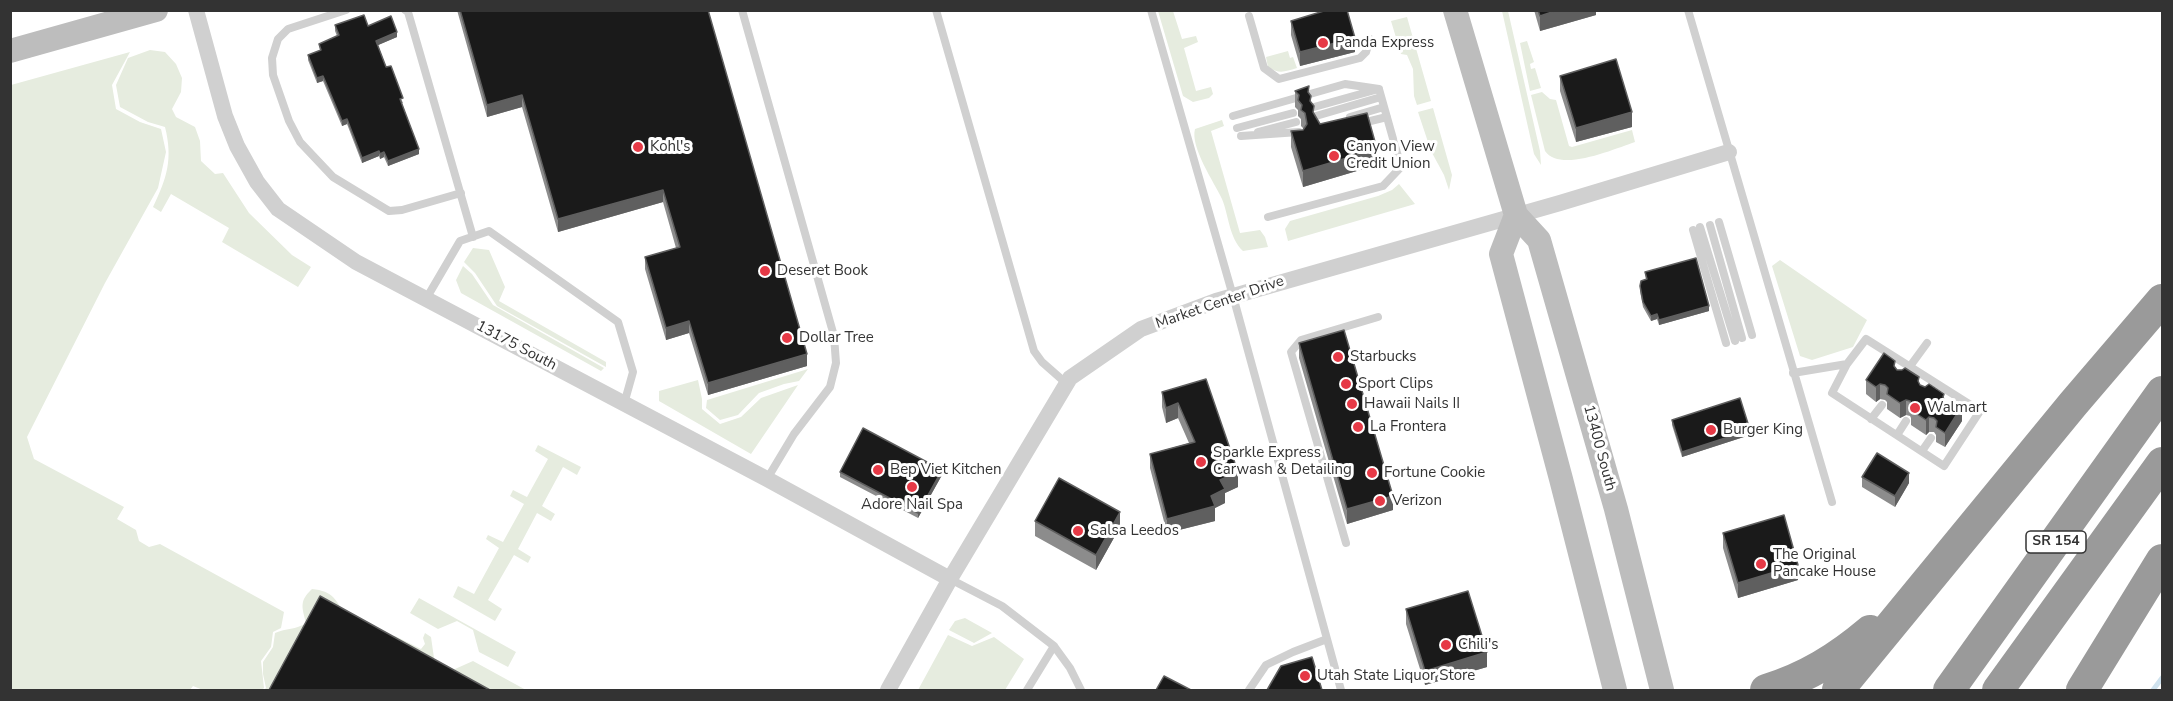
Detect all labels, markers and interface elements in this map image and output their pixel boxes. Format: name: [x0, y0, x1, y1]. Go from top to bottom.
place label: Panda Express: [1335, 34, 1434, 52]
marker: Panda Express: [1316, 36, 1330, 50]
place label: Kohl's: [650, 138, 690, 156]
place label: Canyon View Credit Union: [1346, 138, 1435, 173]
marker: Kohl's: [631, 140, 645, 154]
marker: Canyon View Credit Union: [1327, 149, 1341, 163]
place label: Deseret Book: [777, 262, 868, 280]
marker: Deseret Book: [758, 264, 772, 278]
street label: Market Center Drive: [1153, 273, 1287, 333]
street label: 13175 South: [473, 317, 559, 375]
place label: Dollar Tree: [799, 329, 874, 347]
marker: Dollar Tree: [780, 331, 794, 345]
place label: Starbucks: [1350, 348, 1416, 366]
marker: Starbucks: [1331, 350, 1345, 364]
place label: Sport Clips: [1358, 375, 1433, 393]
marker: Sport Clips: [1339, 377, 1353, 391]
place label: Hawaii Nails II: [1364, 395, 1460, 413]
marker: Hawaii Nails II: [1345, 397, 1359, 411]
place label: Walmart: [1927, 399, 1987, 417]
marker: Walmart: [1908, 401, 1922, 415]
street label: 13400 South: [1579, 403, 1619, 493]
place label: La Frontera: [1370, 418, 1447, 436]
marker: La Frontera: [1351, 420, 1365, 434]
place label: Burger King: [1723, 421, 1803, 439]
marker: Burger King: [1704, 423, 1718, 437]
place label: Sparkle Express Carwash & Detailing: [1213, 444, 1352, 479]
marker: Sparkle Express Carwash & Detailing: [1194, 455, 1208, 469]
place label: Bep Viet Kitchen: [890, 461, 1002, 479]
marker: Bep Viet Kitchen: [871, 463, 885, 477]
place label: Fortune Cookie: [1384, 464, 1485, 482]
marker: Fortune Cookie: [1365, 466, 1379, 480]
marker: Adore Nail Spa: [905, 480, 919, 494]
place label: Verizon: [1392, 492, 1442, 510]
marker: Verizon: [1373, 494, 1387, 508]
place label: Adore Nail Spa: [861, 496, 963, 514]
place label: Salsa Leedos: [1090, 522, 1179, 540]
marker: Salsa Leedos: [1071, 524, 1085, 538]
road number: SR 154: [2026, 531, 2086, 553]
place label: The Original Pancake House: [1773, 546, 1876, 581]
marker: The Original Pancake House: [1754, 557, 1768, 571]
place label: Chili's: [1458, 636, 1499, 654]
marker: Chili's: [1439, 638, 1453, 652]
place label: Utah State Liquor Store: [1317, 667, 1475, 685]
marker: Utah State Liquor Store: [1298, 669, 1312, 683]

